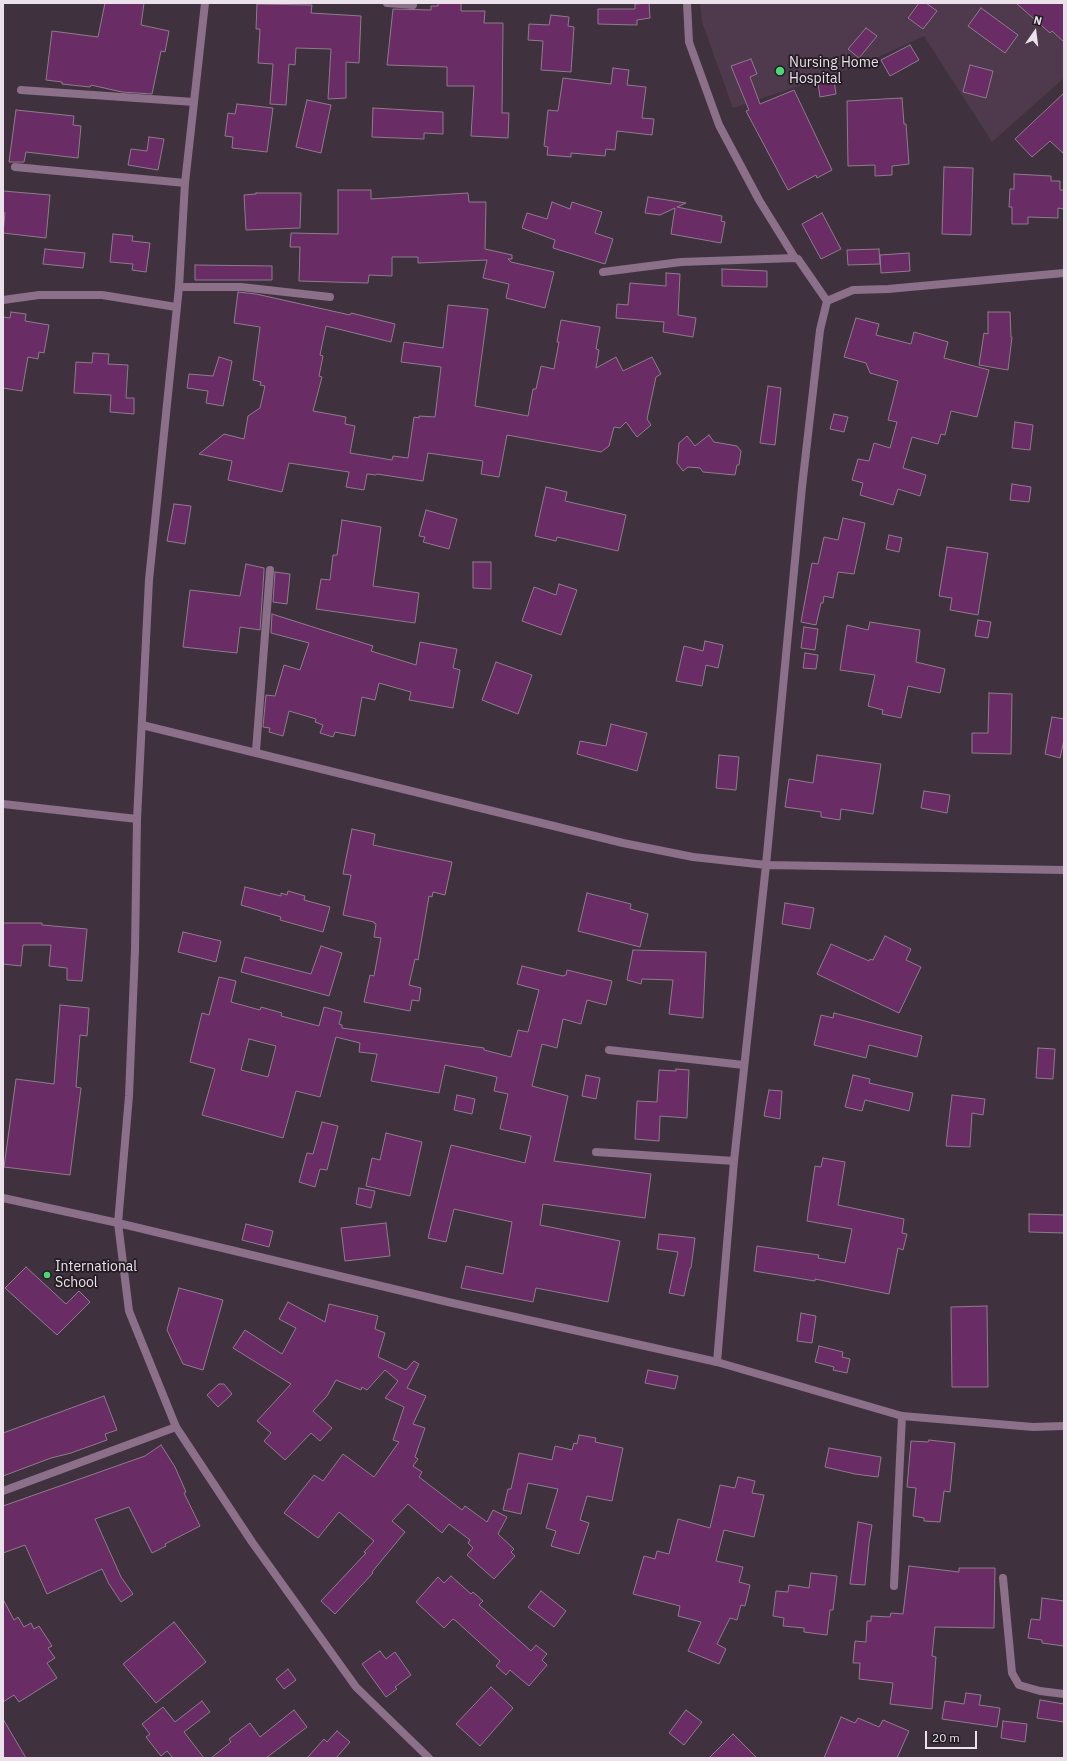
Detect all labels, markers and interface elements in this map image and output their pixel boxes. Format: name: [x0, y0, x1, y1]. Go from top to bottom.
north arrow: [1015, 12, 1055, 52]
text: N: [1032, 13, 1043, 28]
place label: Nursing Home Hospital: [789, 55, 879, 88]
marker: Nursing Home Hospital: [774, 65, 786, 77]
place label: International School: [55, 1259, 137, 1292]
marker: International School: [42, 1270, 52, 1280]
scale bar: [927, 1723, 979, 1749]
text: 20 m: [932, 1730, 960, 1745]

